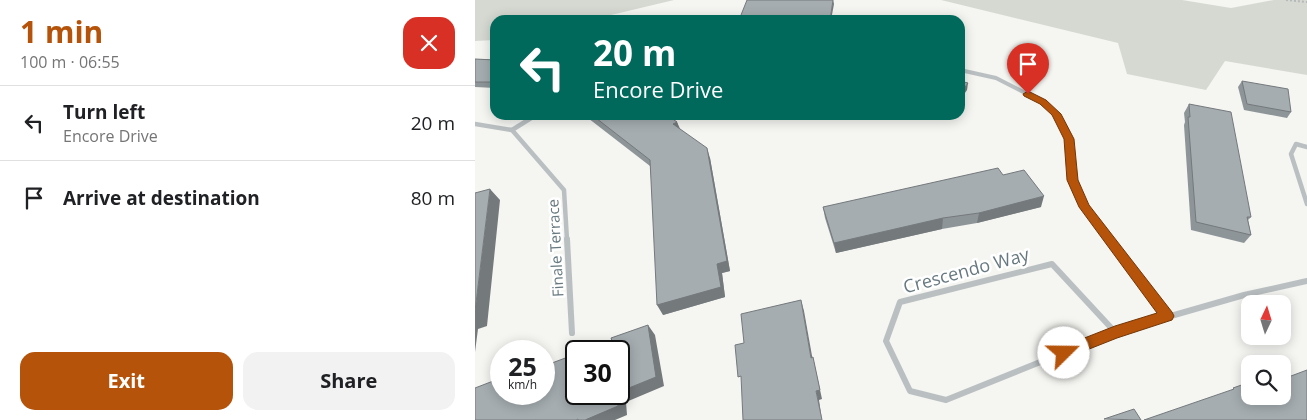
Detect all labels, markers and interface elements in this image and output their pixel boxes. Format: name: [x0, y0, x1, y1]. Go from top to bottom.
text: 1 min: [20, 11, 103, 52]
button: close: [403, 17, 455, 69]
text: 20 m: [593, 29, 676, 76]
icon: left: [510, 35, 575, 100]
pin: [1007, 43, 1049, 94]
icon: arrive: [1014, 50, 1042, 78]
text: 100 m · 06:55: [20, 51, 120, 73]
text: Encore Drive: [593, 74, 723, 104]
text: Turn left: [63, 99, 145, 125]
icon: left: [20, 109, 48, 137]
text: 20 m: [411, 110, 455, 136]
text: Encore Drive: [63, 125, 158, 147]
icon: arrive: [20, 184, 48, 212]
text: Arrive at destination: [63, 185, 260, 211]
text: 80 m: [411, 185, 455, 211]
street label: Finale Terrace: [542, 199, 568, 297]
street label: Crescendo Way: [900, 241, 1033, 298]
north arrow: [1241, 295, 1291, 345]
map controls: [1241, 295, 1291, 405]
position arrow: [1037, 326, 1089, 378]
speed limit sign: 30: [565, 340, 630, 405]
text: 25: [508, 349, 537, 383]
button: Exit: [20, 352, 233, 410]
button: Share: [243, 352, 455, 410]
button: search: [1241, 355, 1291, 405]
text: km/h: [508, 376, 537, 393]

